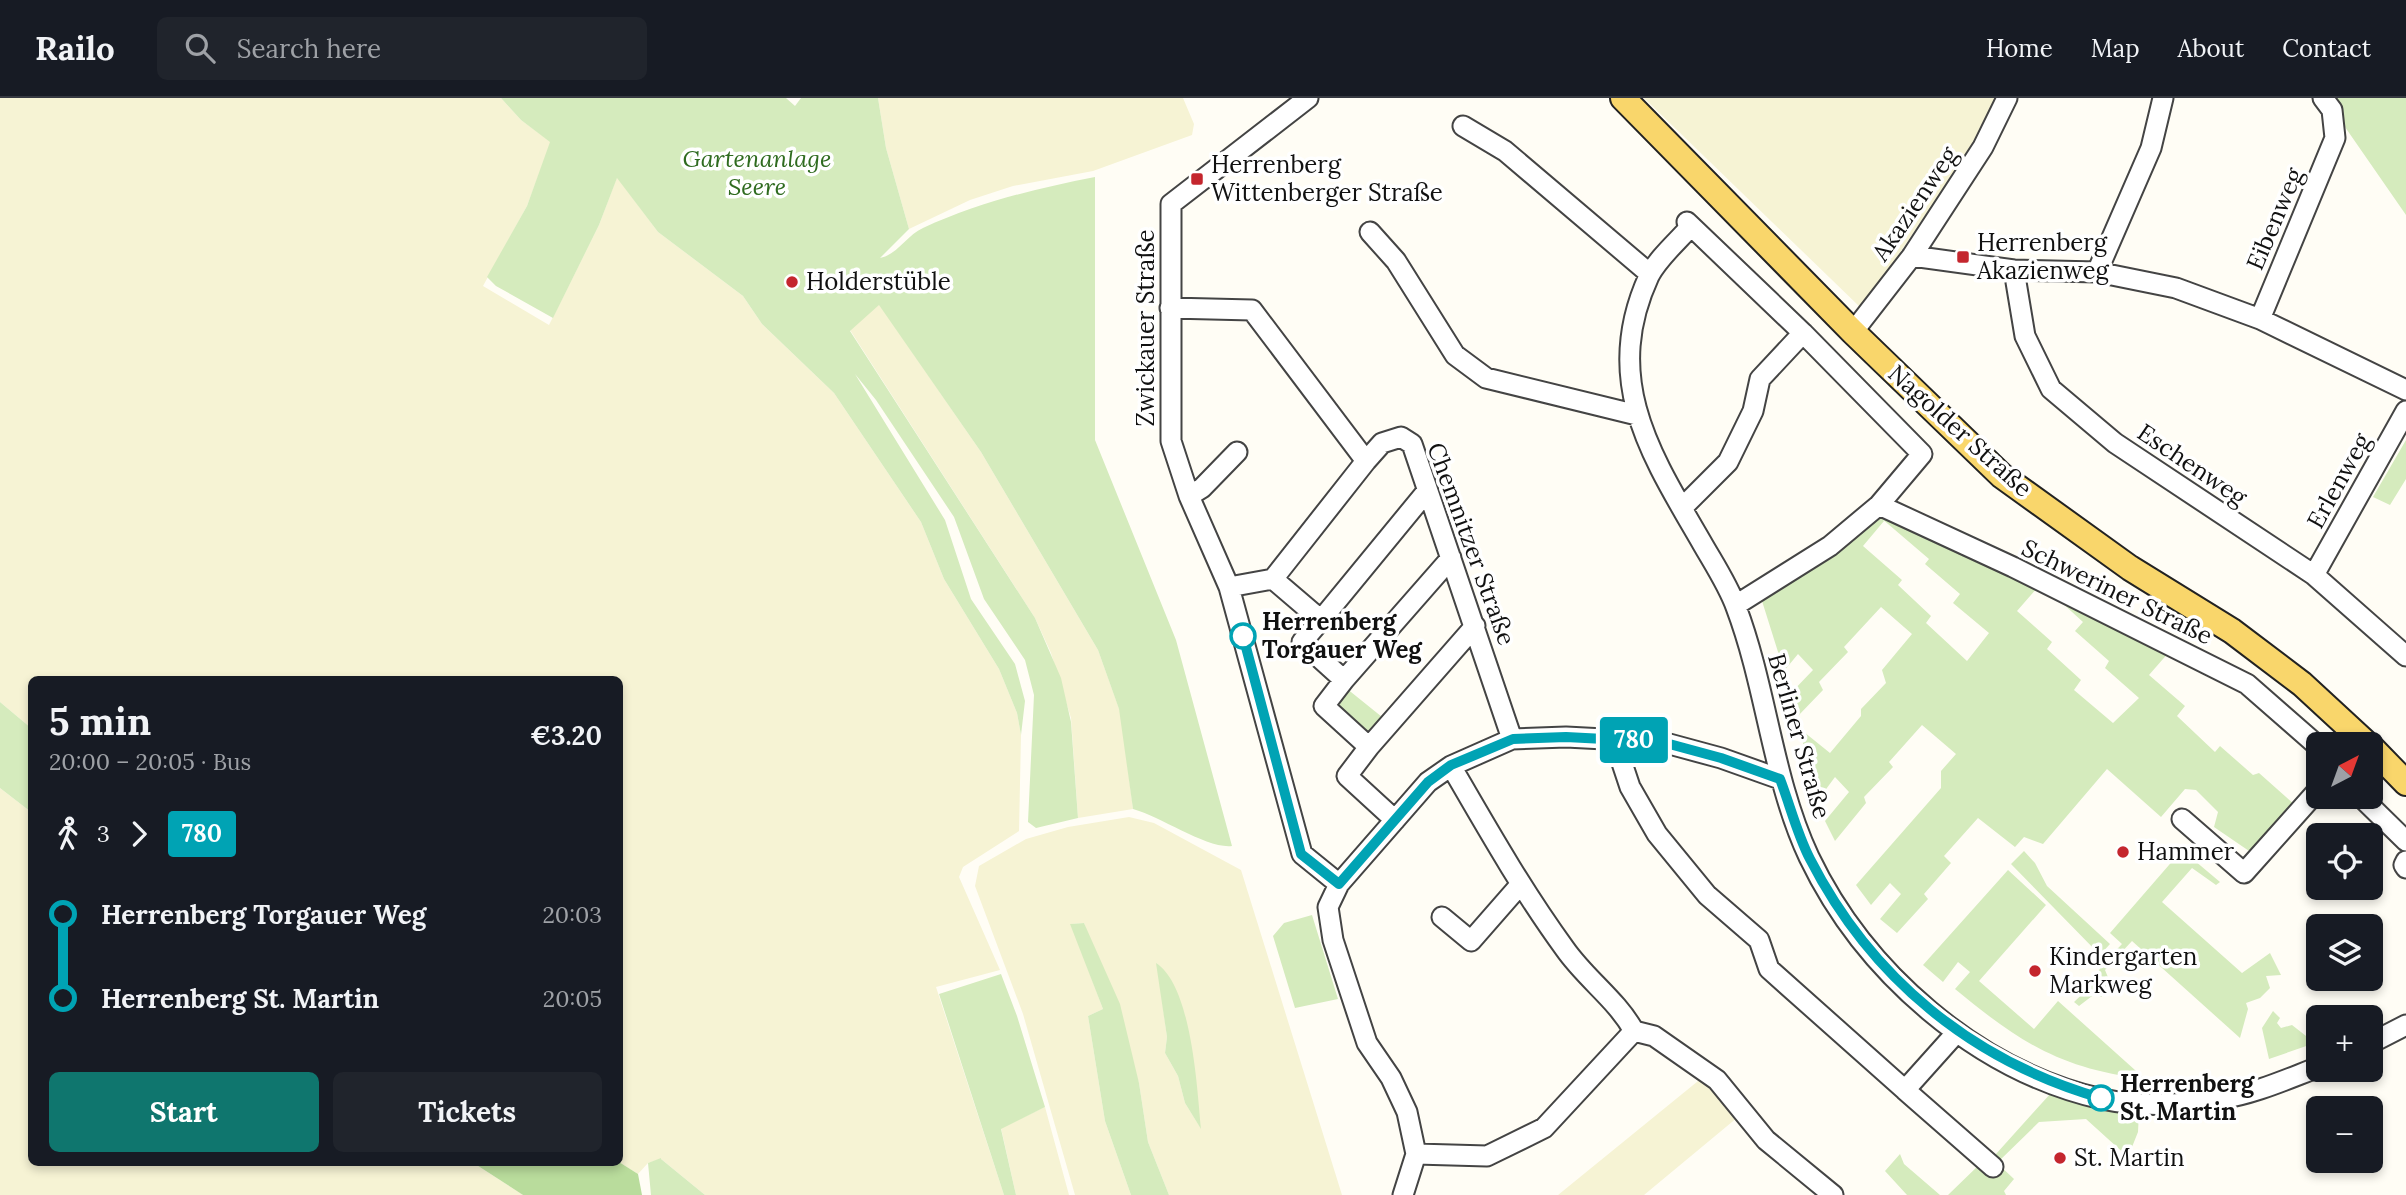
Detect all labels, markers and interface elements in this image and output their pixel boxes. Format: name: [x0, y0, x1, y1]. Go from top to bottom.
search box: [157, 17, 647, 80]
text: Railo: [35, 27, 115, 69]
icon: search: [181, 29, 219, 67]
text: Search here: [237, 32, 381, 65]
text: Home: [1986, 33, 2053, 64]
text: Map: [2091, 33, 2140, 64]
text: About: [2178, 33, 2244, 64]
text: Contact: [2282, 33, 2371, 64]
street label: Akazienweg: [1864, 140, 1965, 268]
park label: Gartenanlage Seere: [683, 143, 831, 202]
place label: Herrenberg Wittenberger Straße: [1211, 149, 1443, 208]
street label: Eibenweg: [2239, 162, 2310, 275]
marker: Herrenberg Wittenberger Straße: [1189, 171, 1205, 187]
place label: Herrenberg Akazienweg: [1976, 227, 2109, 286]
street label: Zwickauer Straße: [1130, 229, 1161, 427]
marker: Herrenberg Akazienweg: [1955, 249, 1971, 265]
place label: Holderstüble: [806, 266, 951, 297]
marker: Holderstüble: [784, 274, 800, 290]
street label: Nagolder Straße: [1882, 358, 2039, 503]
street label: Eschenweg: [2132, 417, 2254, 513]
street label: Erlenweg: [2300, 427, 2378, 534]
street label: Chemnitzer Straße: [1420, 438, 1522, 649]
street label: Schweriner Straße: [2017, 532, 2218, 651]
place label: Herrenberg Torgauer Weg: [1262, 606, 1423, 665]
marker: Herrenberg Torgauer Weg: [1230, 623, 1256, 649]
street label: Berliner Straße: [1761, 650, 1838, 822]
text: 5 min: [49, 697, 151, 745]
line badge: 780: [1594, 717, 1674, 763]
text: €3.20: [530, 719, 602, 752]
text: 780: [1614, 724, 1654, 755]
north arrow: [2306, 732, 2384, 808]
map controls: [2306, 732, 2383, 1173]
text: 20:00 – 20:05 · Bus: [49, 747, 251, 776]
icon: walk: [49, 815, 87, 853]
icon: forward: [120, 815, 158, 853]
text: 780: [182, 818, 222, 849]
text: 3: [97, 819, 110, 848]
button: locate: [2306, 823, 2383, 900]
place label: Hammer: [2137, 836, 2235, 867]
marker: Hammer: [2115, 844, 2131, 860]
text: Herrenberg Torgauer Weg: [101, 898, 426, 931]
text: 20:03: [543, 900, 602, 929]
button: layers: [2306, 914, 2383, 991]
place label: Kindergarten Markweg: [2049, 941, 2197, 1000]
marker: Kindergarten Markweg: [2027, 963, 2043, 979]
text: Herrenberg St. Martin: [101, 982, 379, 1015]
text: 20:05: [543, 984, 602, 1013]
button: +: [2306, 1005, 2383, 1082]
place label: Herrenberg St. Martin: [2120, 1068, 2256, 1127]
button: Start: [49, 1072, 319, 1152]
button: Tickets: [333, 1072, 602, 1152]
marker: Herrenberg St. Martin: [2088, 1085, 2114, 1111]
button: −: [2306, 1096, 2383, 1173]
place label: St. Martin: [2074, 1142, 2185, 1173]
marker: St. Martin: [2052, 1150, 2068, 1166]

